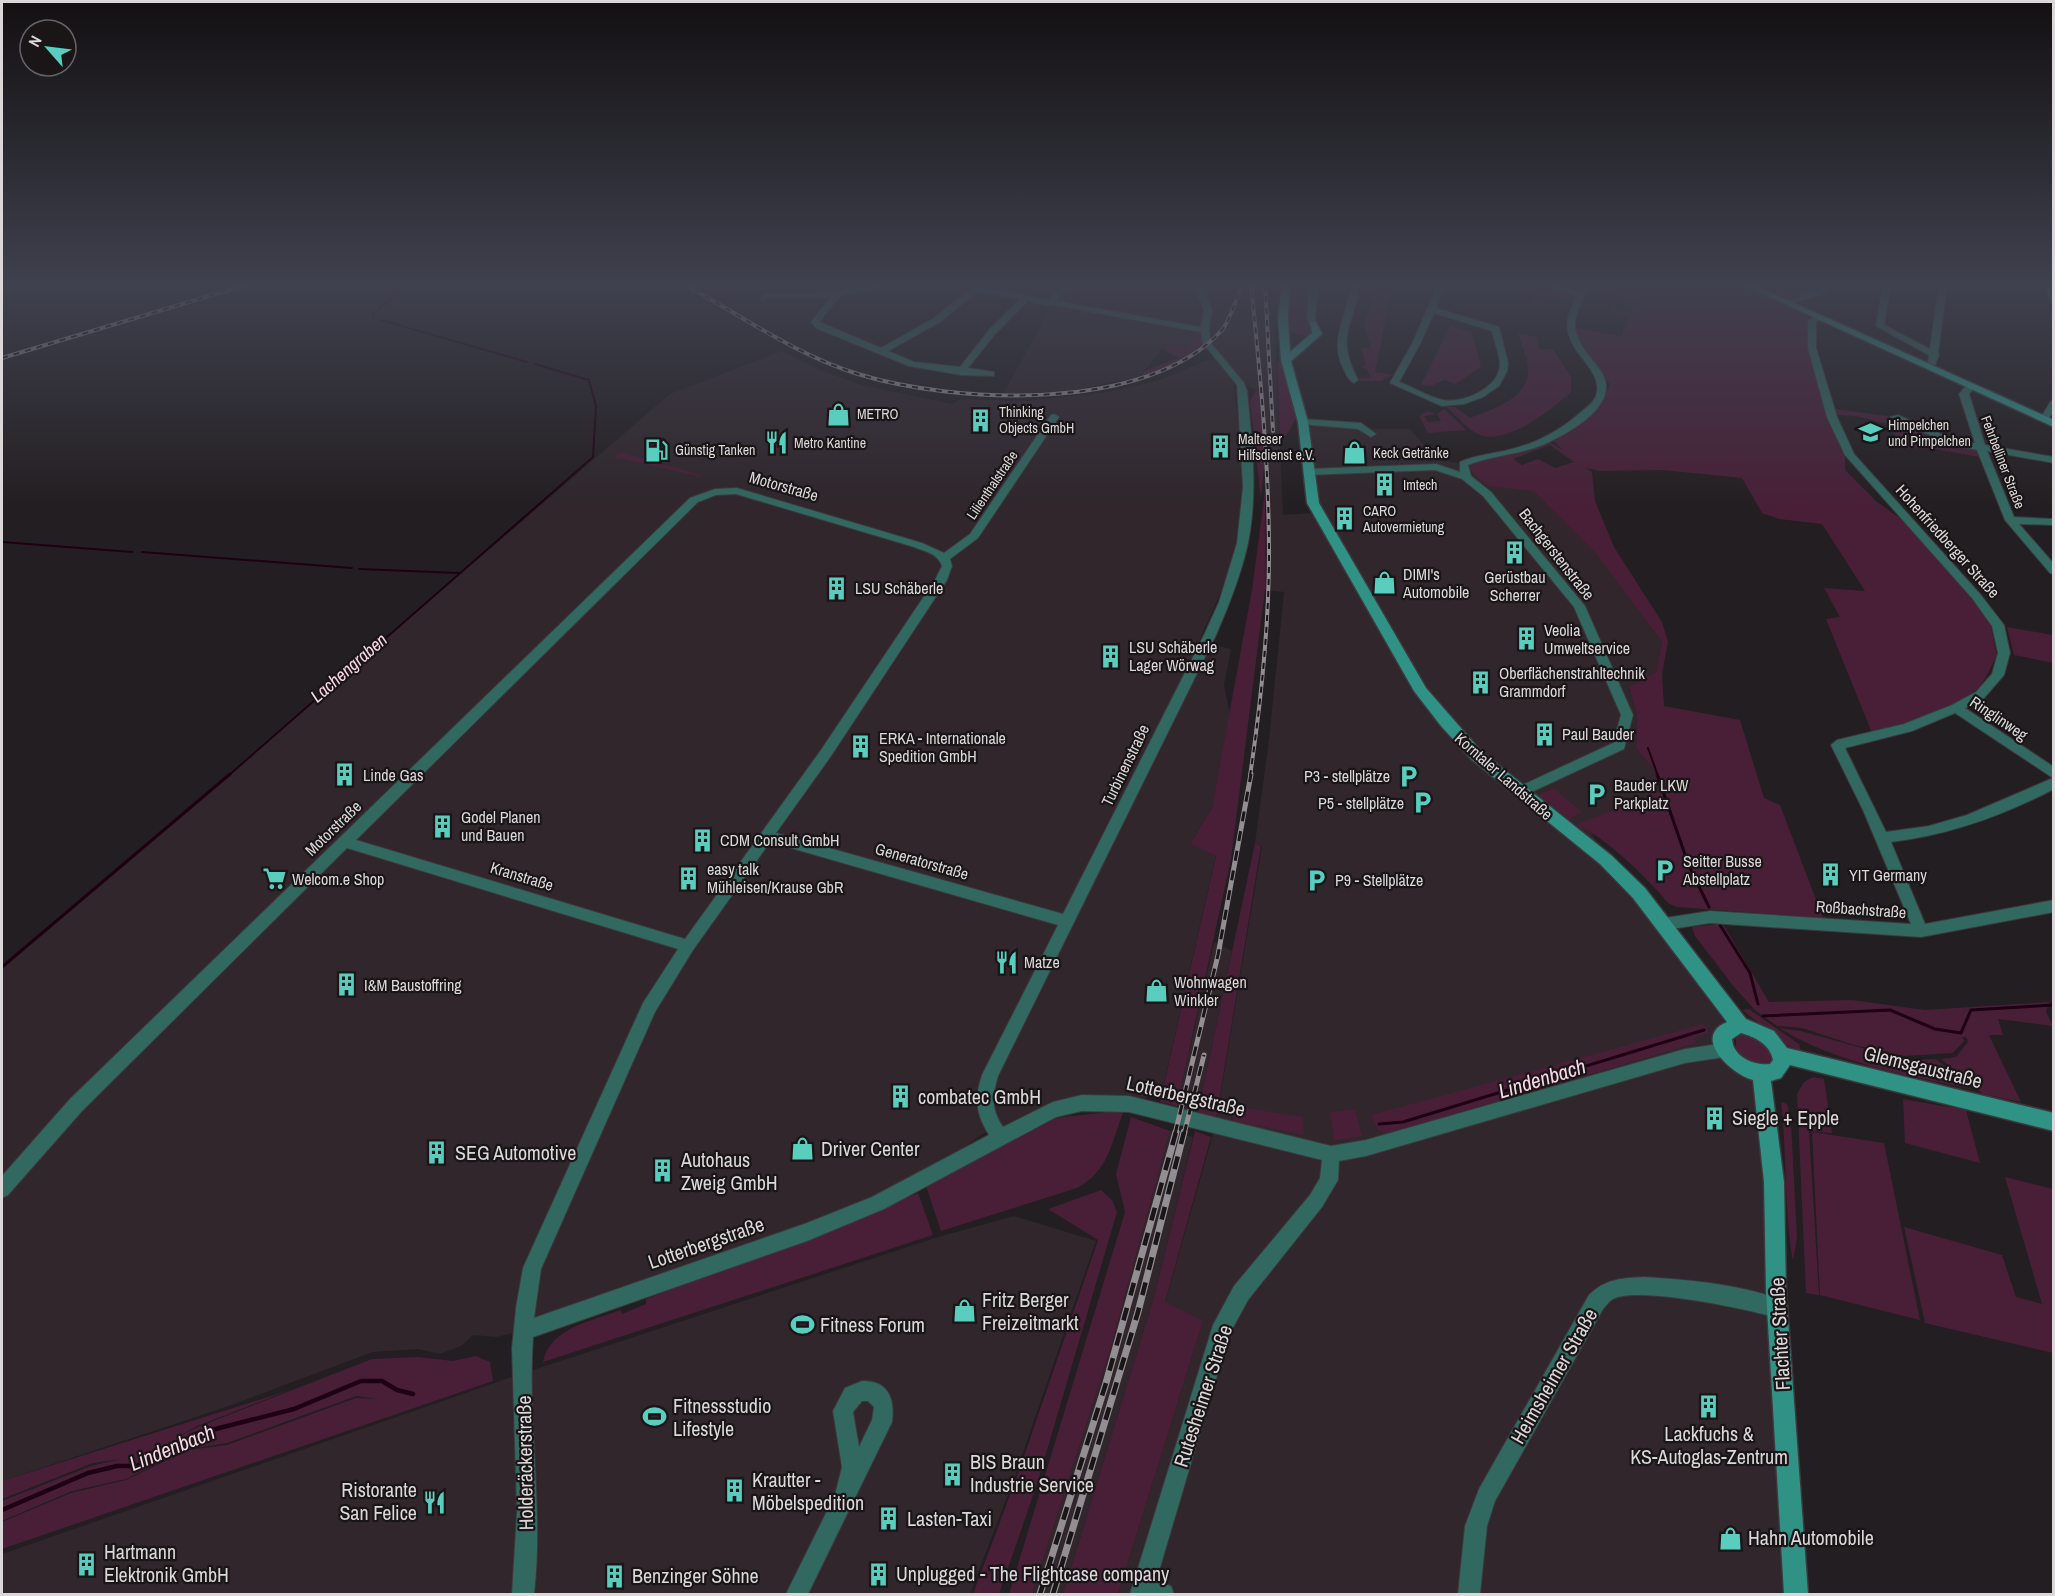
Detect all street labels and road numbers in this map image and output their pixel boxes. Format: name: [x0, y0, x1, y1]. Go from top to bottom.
street label: Fehrbelliner Straße: [1977, 413, 2029, 511]
street label: Lilienthalstraße: [962, 447, 1022, 523]
street label: Motorstraße: [747, 466, 821, 506]
street label: Hohenfriedberger Straße: [1891, 479, 2005, 603]
street label: Bachgerstenstraße: [1514, 504, 1600, 604]
street label: Ringlinweg: [1966, 691, 2033, 746]
street label: Turbinenstraße: [1096, 720, 1154, 810]
street label: Korntaler Landstraße: [1450, 727, 1558, 825]
street label: Motorstraße: [300, 796, 366, 860]
street label: Generatorstraße: [873, 837, 971, 885]
street label: Kranstraße: [488, 856, 556, 896]
street label: Roßbachstraße: [1815, 895, 1907, 923]
street label: Glemsgaustraße: [1861, 1039, 1985, 1094]
street label: Lotterbergstraße: [1124, 1069, 1248, 1122]
street label: Lotterbergstraße: [644, 1210, 768, 1275]
street label: Flachter Straße: [1763, 1277, 1796, 1391]
street label: Heimsheimer Straße: [1504, 1303, 1603, 1448]
street label: Rutesheimer Straße: [1167, 1321, 1238, 1470]
street label: Holderäckerstraße: [510, 1395, 539, 1531]

